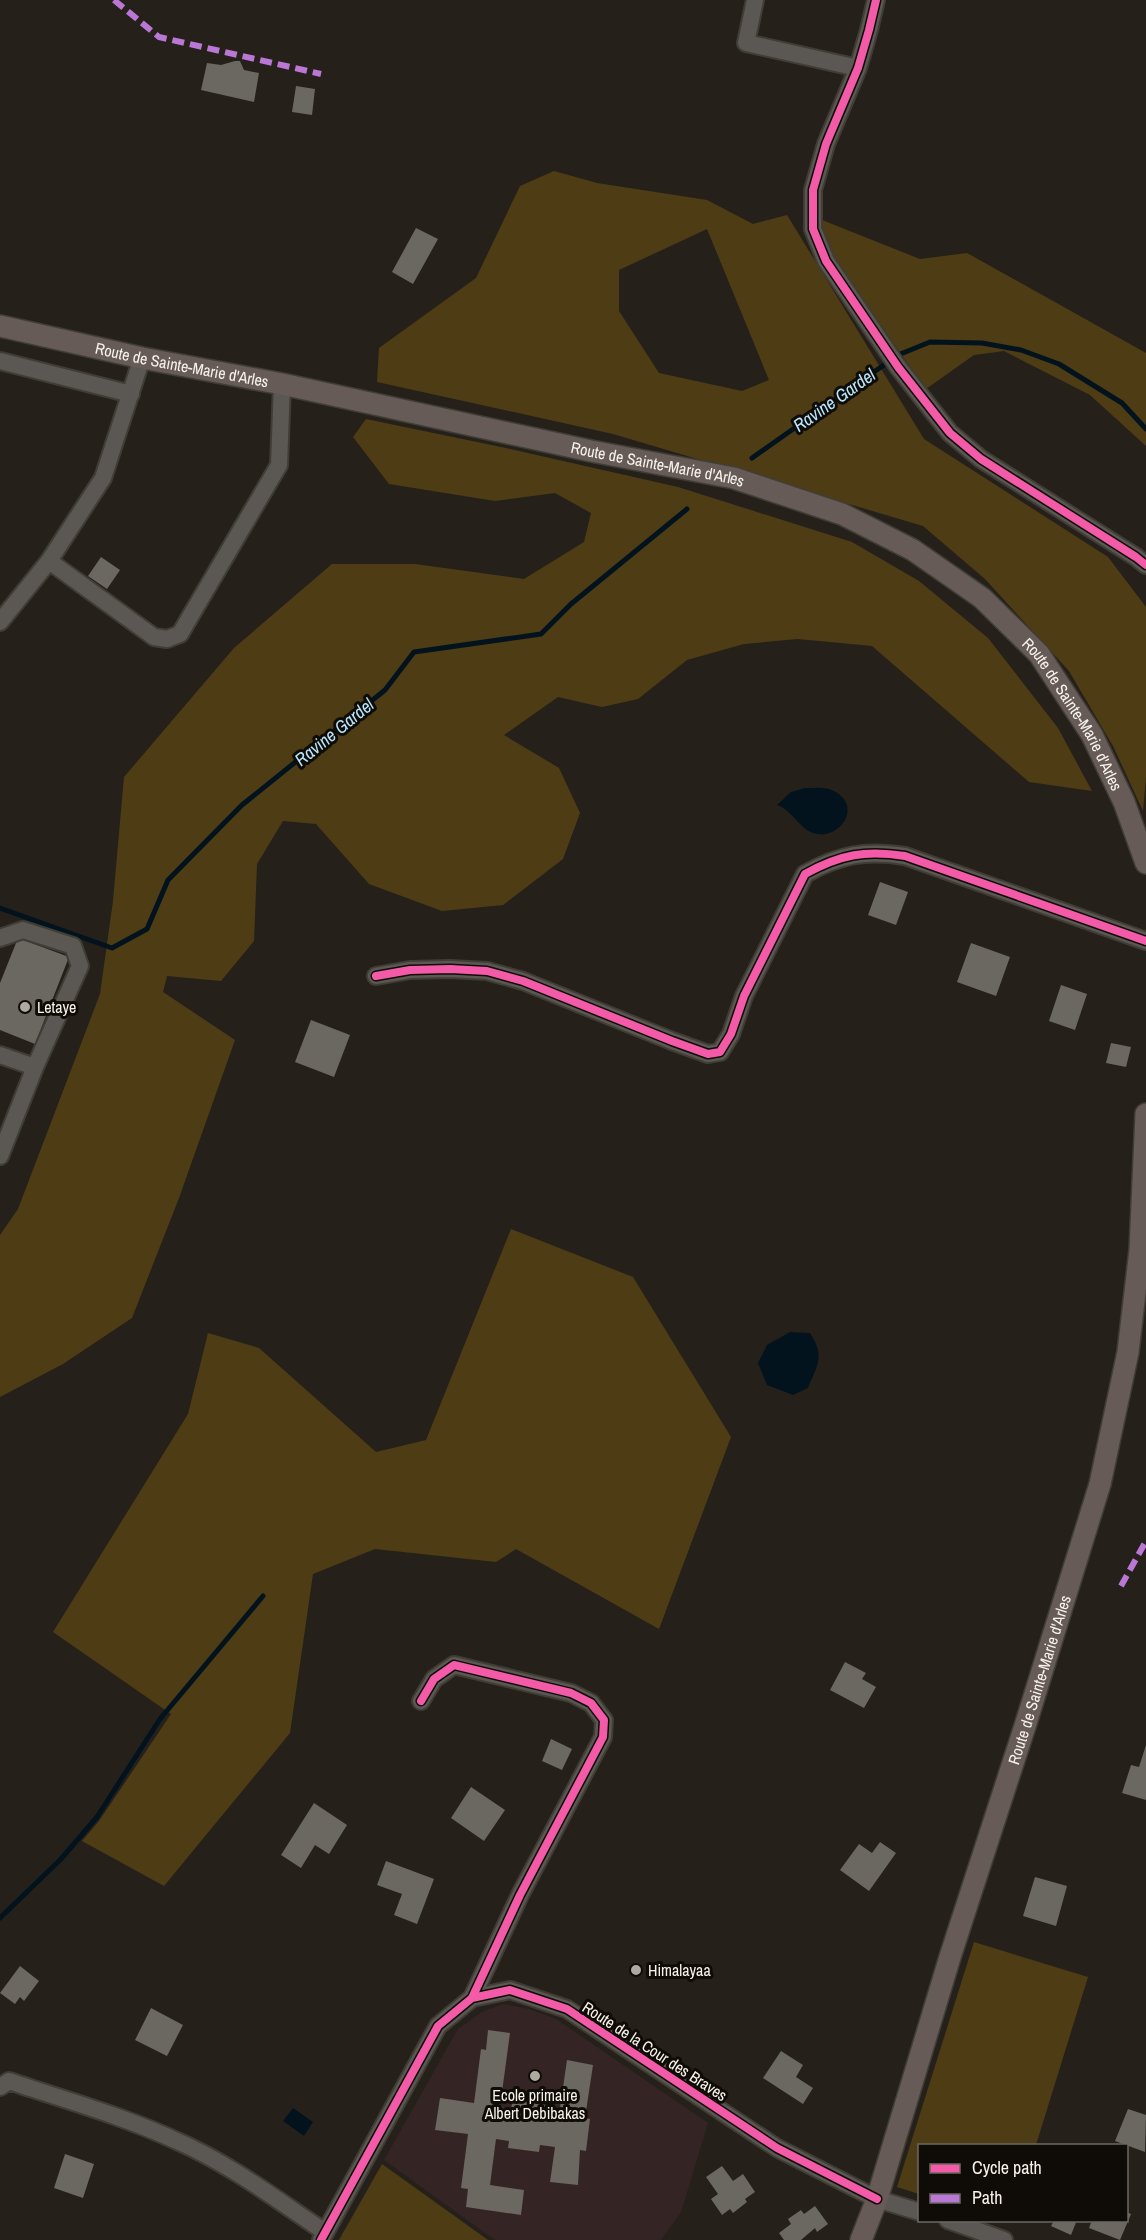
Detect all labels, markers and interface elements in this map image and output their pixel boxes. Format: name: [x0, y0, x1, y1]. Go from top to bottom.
street label: Route de Sainte-Marie d'Arles: [93, 337, 270, 392]
water label: Ravine Gardel: [788, 362, 881, 438]
street label: Route de Sainte-Marie d'Arles: [569, 436, 747, 492]
street label: Route de Sainte-Marie d'Arles: [1018, 633, 1128, 794]
water label: Ravine Gardel: [289, 692, 379, 772]
place label: Letaye: [37, 996, 76, 1018]
marker: Letaye: [18, 1000, 32, 1014]
street label: Route de Sainte-Marie d'Arles: [1002, 1592, 1076, 1767]
place label: Himalayaa: [648, 1959, 711, 1981]
marker: Himalayaa: [629, 1963, 643, 1977]
street label: Route de la Cour des Braves: [578, 1996, 732, 2106]
marker: Ecole primaire Albert Debibakas: [528, 2069, 542, 2083]
place label: Ecole primaire Albert Debibakas: [484, 2084, 585, 2124]
legend: [918, 2144, 1128, 2222]
text: Cycle path: [972, 2155, 1042, 2180]
text: Path: [972, 2185, 1002, 2210]

